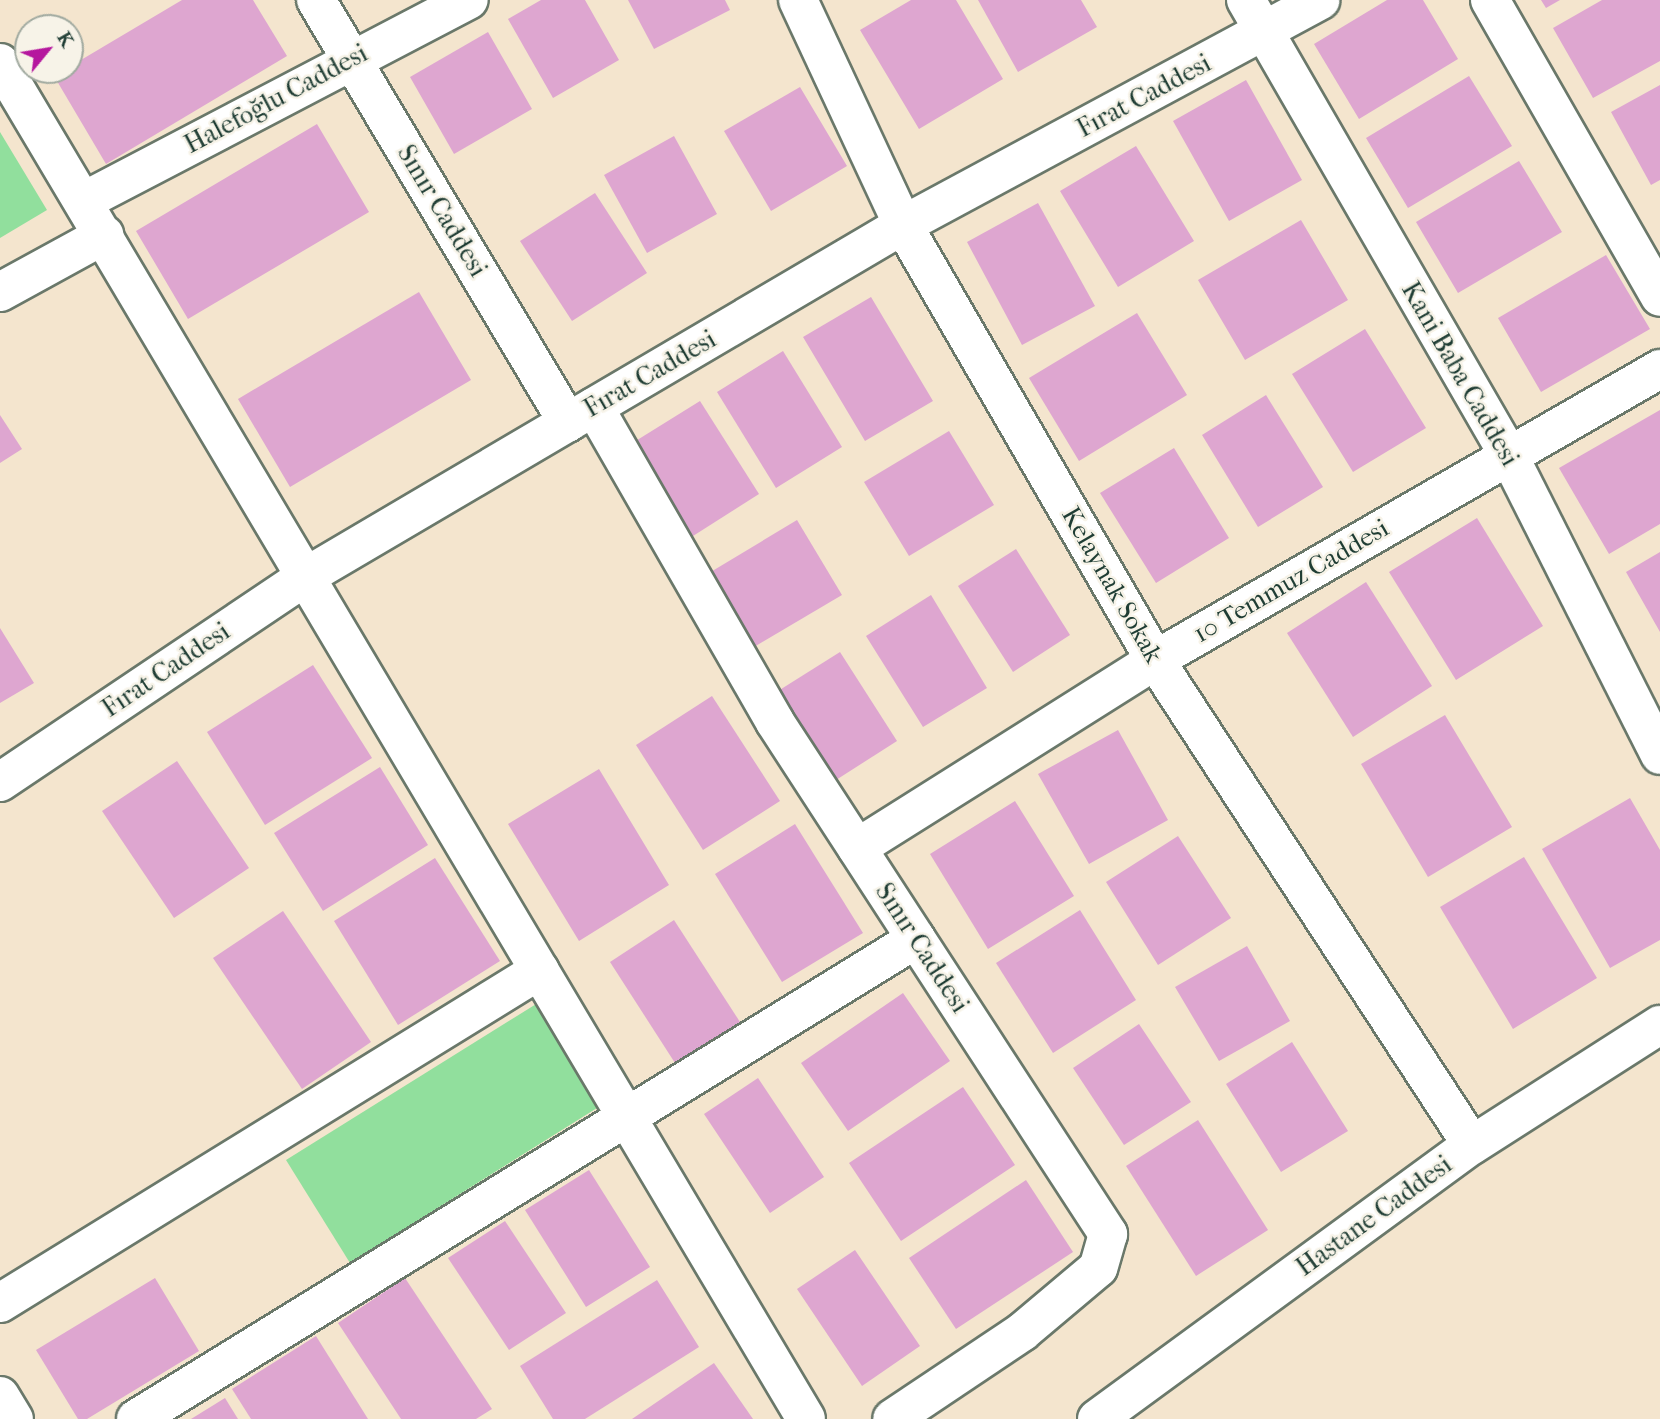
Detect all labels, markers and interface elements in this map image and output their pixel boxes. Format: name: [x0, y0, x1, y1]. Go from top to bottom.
north arrow: [14, 14, 84, 84]
text: K: [52, 28, 78, 51]
street label: Halefoğlu Caddesi: [179, 38, 373, 160]
street label: Fırat Caddesi: [1072, 48, 1216, 144]
street label: Sınır Caddesi: [390, 139, 494, 283]
street label: Kani Baba Caddesi: [1395, 276, 1525, 472]
street label: Fırat Caddesi: [578, 324, 722, 424]
street label: Kelaynak Sokak: [1055, 501, 1169, 669]
street label: 10 Temmuz Caddesi: [1188, 512, 1394, 650]
street label: Fırat Caddesi: [96, 616, 236, 724]
street label: Sınır Caddesi: [868, 877, 976, 1019]
street label: Hastane Caddesi: [1290, 1149, 1458, 1283]

